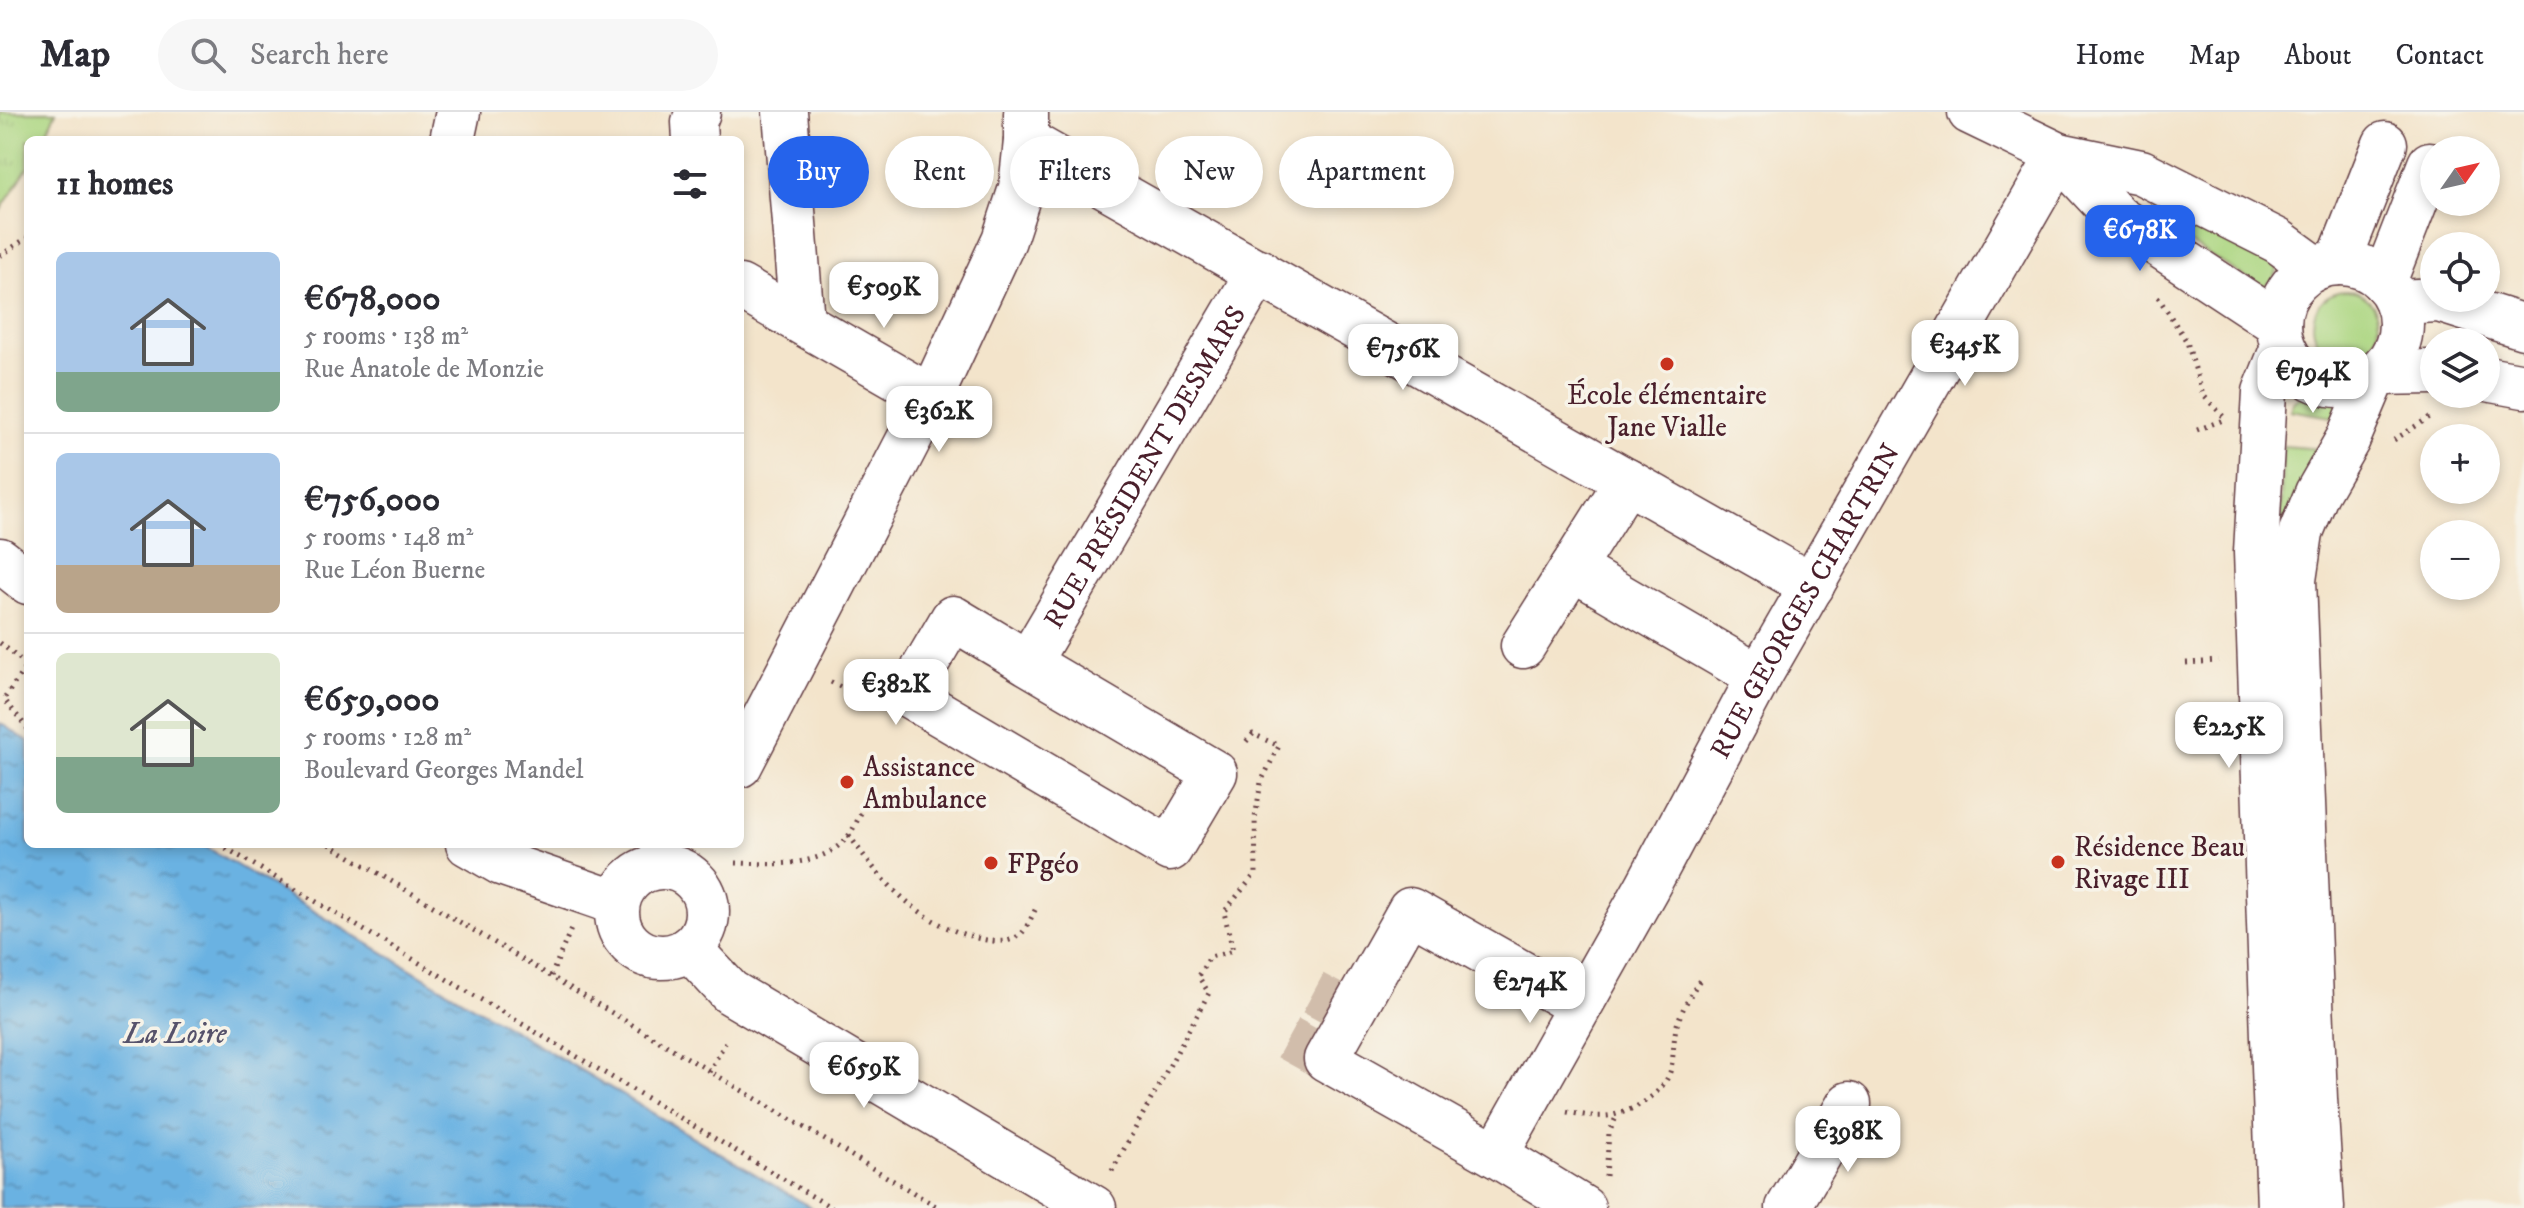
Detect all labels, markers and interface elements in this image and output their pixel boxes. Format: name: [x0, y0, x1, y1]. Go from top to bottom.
search box: [158, 19, 718, 91]
text: Map: [40, 31, 110, 79]
icon: search: [186, 33, 230, 77]
text: Search here: [250, 37, 389, 74]
text: Home: [2076, 38, 2145, 73]
text: Map: [2189, 38, 2240, 73]
text: About: [2284, 38, 2351, 73]
text: Contact: [2395, 38, 2484, 73]
chip: Buy: [768, 136, 869, 208]
chip: Rent: [885, 136, 994, 208]
chip: Filters: [1010, 136, 1139, 208]
chip: New: [1155, 136, 1263, 208]
chip: Apartment: [1279, 136, 1454, 208]
north arrow: [2420, 136, 2500, 216]
map controls: [2420, 136, 2500, 600]
icon: filters: [668, 162, 712, 206]
text: 11 homes: [56, 163, 173, 205]
pin: €678K: [2084, 205, 2196, 273]
text: €678K: [2103, 214, 2177, 247]
button: locate: [2420, 232, 2500, 312]
pin: €509K: [828, 262, 940, 330]
text: €509K: [847, 271, 921, 304]
text: €678,000: [304, 278, 441, 320]
icon: home: [120, 284, 216, 380]
street label: RUE PRÉSIDENT DESMARS: [1036, 299, 1254, 635]
text: 5 rooms · 138 m²: [304, 320, 468, 353]
pin: €345K: [1909, 320, 2021, 388]
pin: €756K: [1347, 324, 1459, 392]
button: layers: [2420, 328, 2500, 408]
text: €345K: [1930, 329, 2000, 362]
text: €756K: [1366, 333, 1440, 366]
pin: €794K: [2257, 347, 2369, 415]
text: Rue Anatole de Monzie: [304, 353, 544, 386]
marker: École élémentaire Jane Vialle: [1658, 355, 1676, 373]
text: €794K: [2275, 356, 2351, 389]
place label: École élémentaire Jane Vialle: [1567, 378, 1767, 445]
pin: €362K: [883, 386, 995, 454]
text: €362K: [904, 395, 974, 428]
button: +: [2420, 424, 2500, 504]
street label: RUE GEORGES CHARTRIN: [1703, 438, 1908, 765]
text: €756,000: [304, 479, 440, 521]
icon: home: [120, 485, 216, 581]
button: −: [2420, 520, 2500, 600]
text: 5 rooms · 148 m²: [304, 521, 473, 554]
text: Rue Léon Buerne: [304, 554, 485, 587]
pin: €382K: [840, 659, 952, 727]
text: €382K: [862, 668, 931, 701]
text: €659,000: [304, 679, 440, 721]
icon: home: [120, 685, 216, 781]
pin: €225K: [2173, 702, 2285, 770]
text: €225K: [2193, 711, 2265, 744]
text: 5 rooms · 128 m²: [304, 721, 471, 754]
place label: Assistance Ambulance: [863, 750, 987, 817]
text: Boulevard Georges Mandel: [304, 754, 584, 787]
marker: Assistance Ambulance: [838, 773, 856, 791]
place label: Résidence Beau Rivage III: [2074, 830, 2245, 897]
place label: FPgéo: [1007, 847, 1079, 882]
marker: Résidence Beau Rivage III: [2049, 853, 2067, 871]
marker: FPgéo: [982, 854, 1000, 872]
pin: €274K: [1474, 957, 1586, 1025]
text: €274K: [1493, 966, 1567, 999]
water label: La Loire: [122, 1016, 227, 1053]
pin: €659K: [808, 1042, 920, 1110]
text: €659K: [828, 1051, 900, 1084]
pin: €398K: [1792, 1106, 1904, 1174]
text: €398K: [1813, 1115, 1883, 1148]

